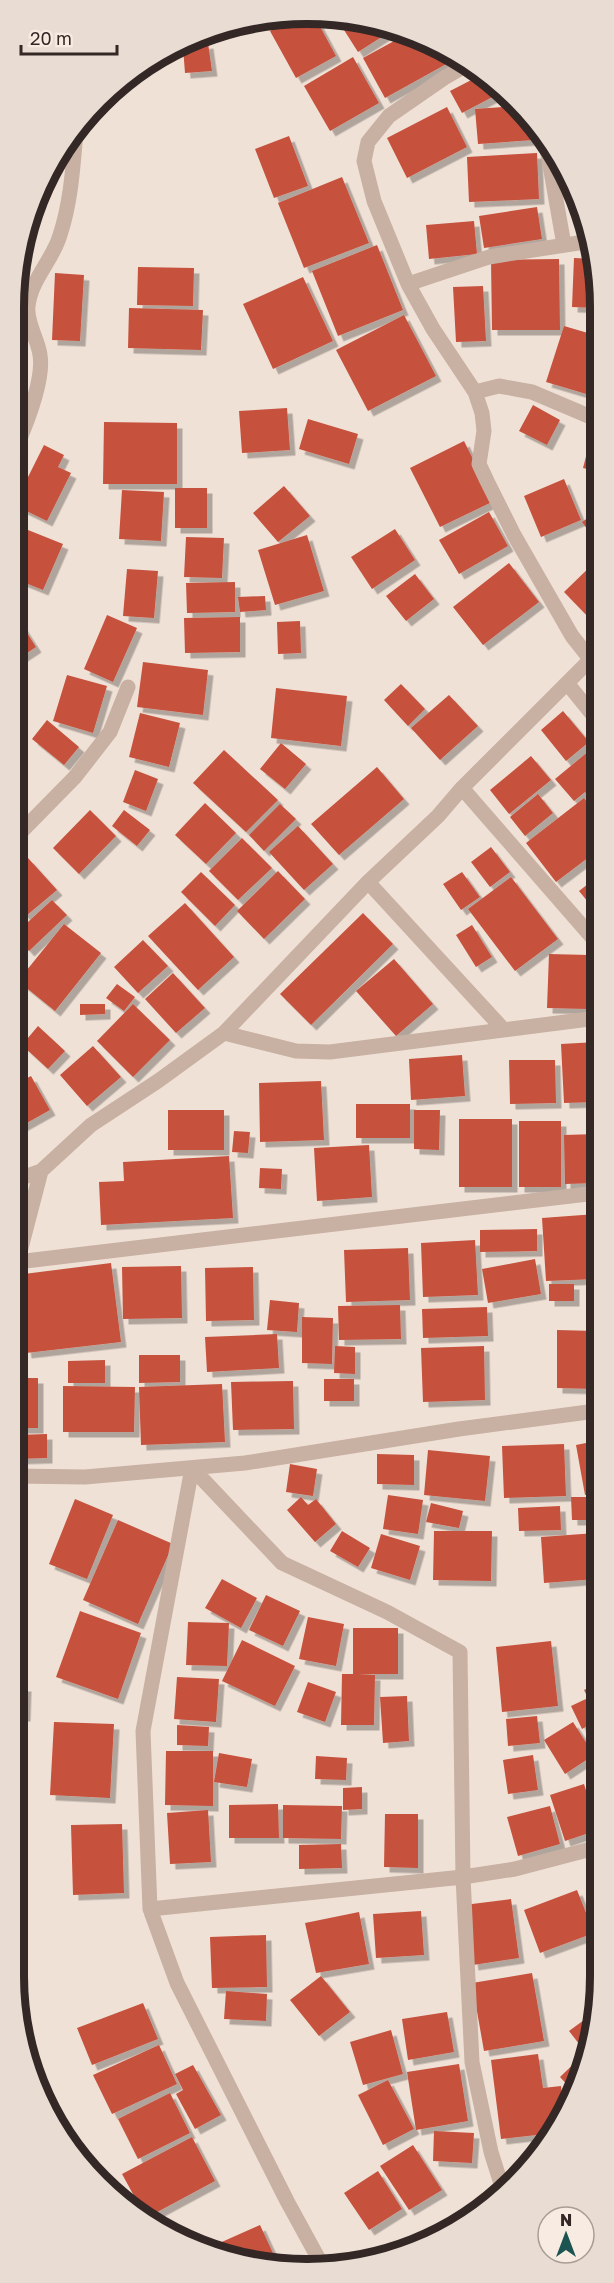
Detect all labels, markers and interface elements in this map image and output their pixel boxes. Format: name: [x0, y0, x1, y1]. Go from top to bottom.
scale bar: [21, 18, 117, 56]
text: 20 m: [30, 27, 72, 49]
north arrow: [536, 2205, 596, 2265]
text: N: [560, 2210, 572, 2230]

